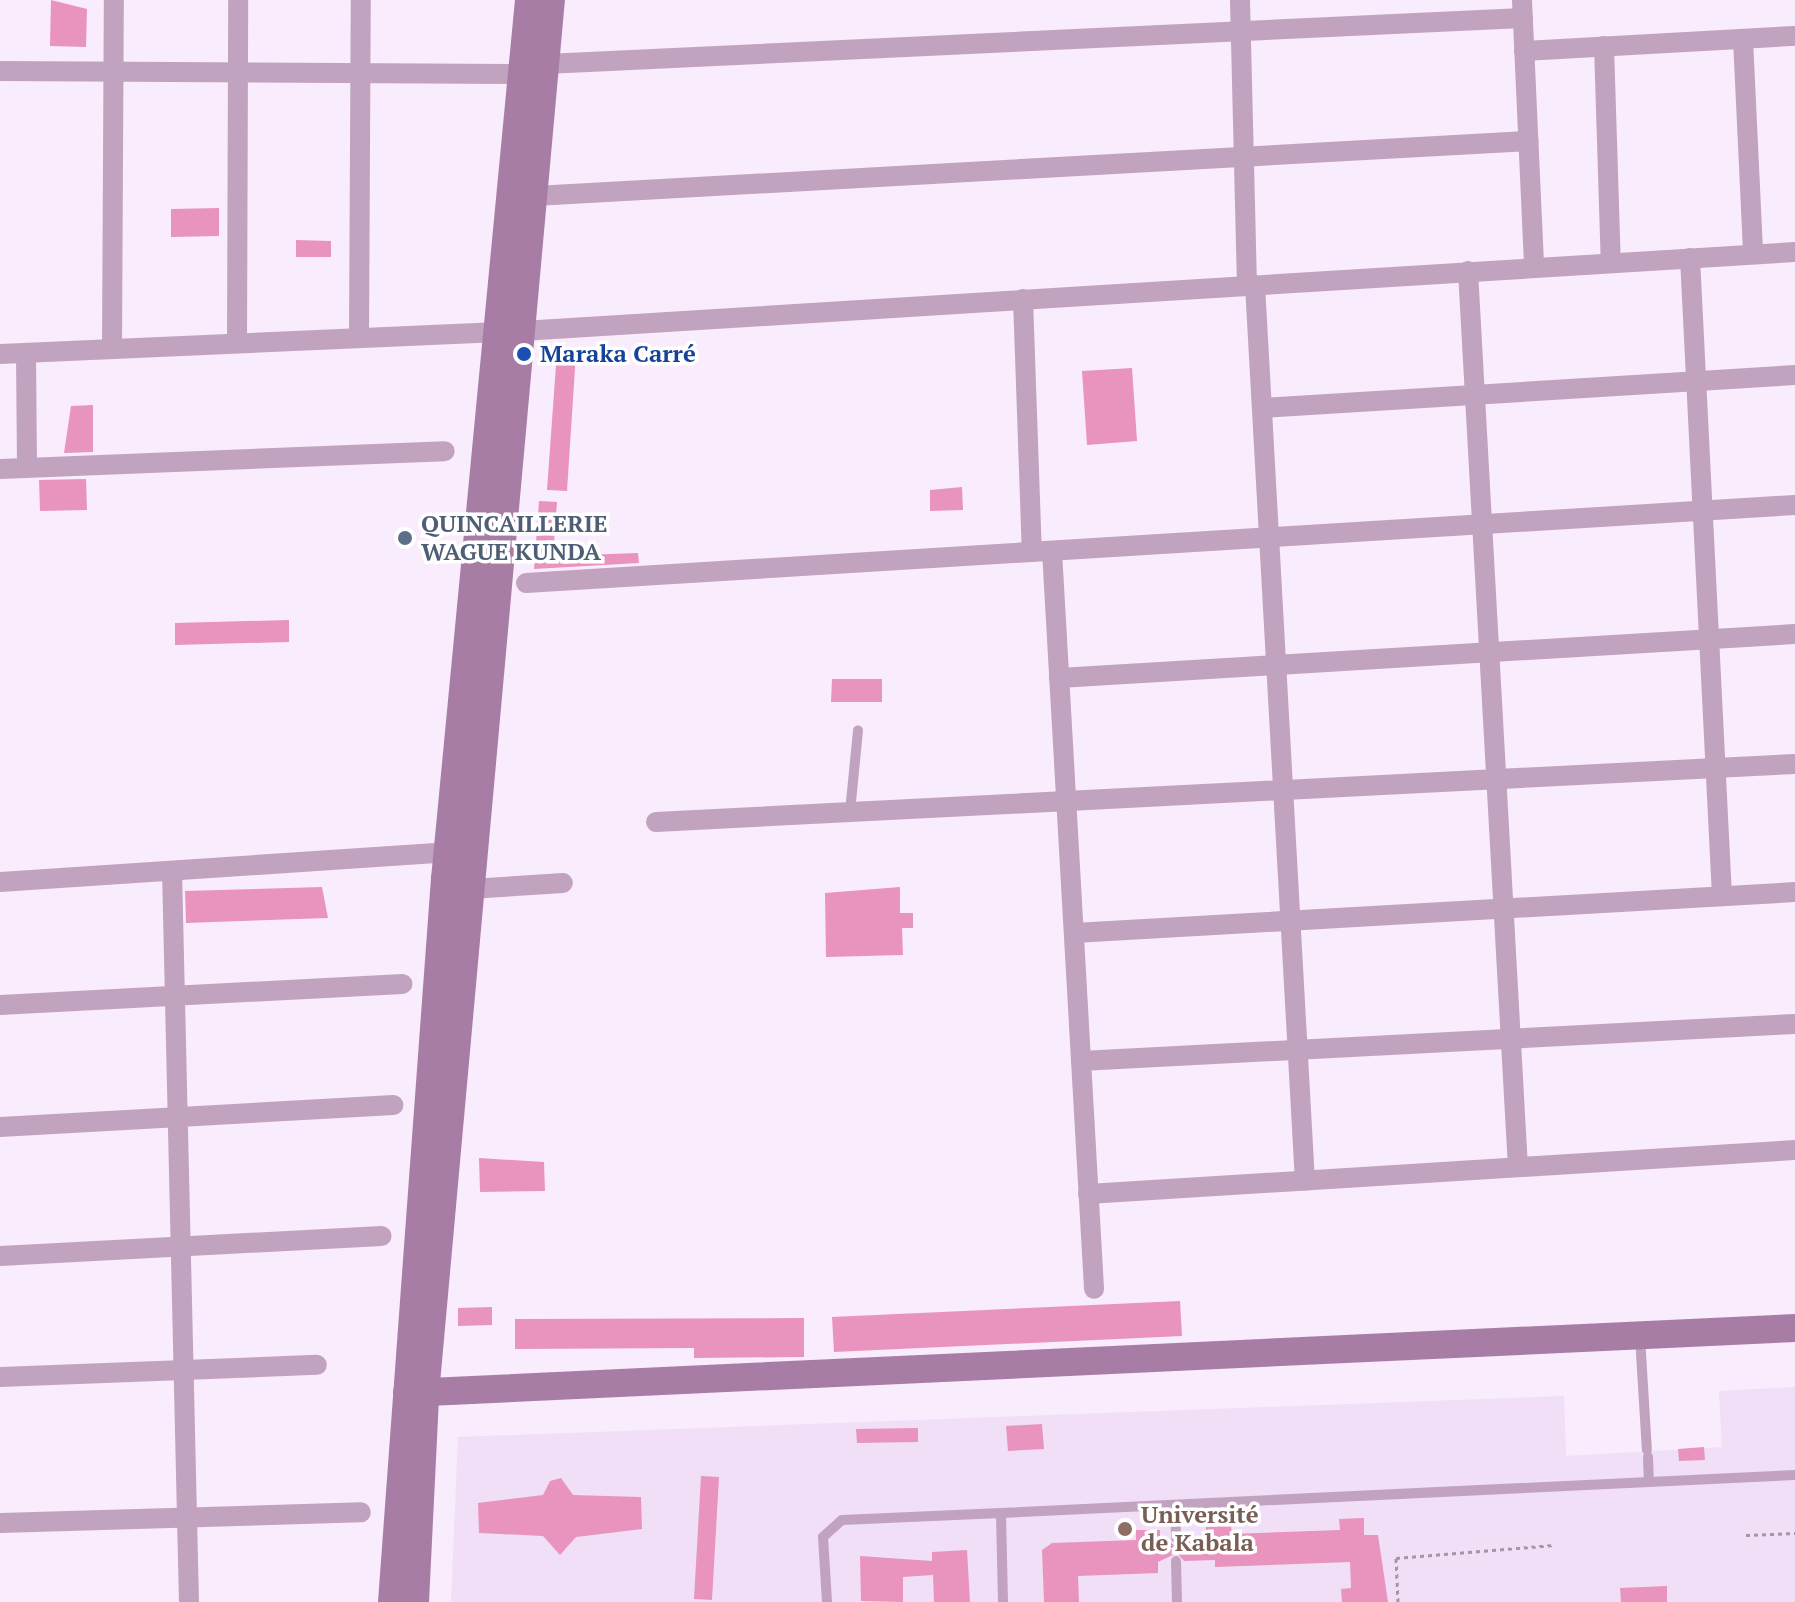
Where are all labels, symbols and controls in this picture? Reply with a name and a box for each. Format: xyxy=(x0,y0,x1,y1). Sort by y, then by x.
place label: Maraka Carré xyxy=(540,340,696,368)
marker: Maraka Carré xyxy=(515,345,533,363)
place label: QUINCAILLERIE WAGUE KUNDA xyxy=(421,510,608,566)
marker: QUINCAILLERIE WAGUE KUNDA xyxy=(396,529,414,547)
place label: Université de Kabala xyxy=(1141,1501,1259,1557)
marker: Université de Kabala xyxy=(1116,1520,1134,1538)

